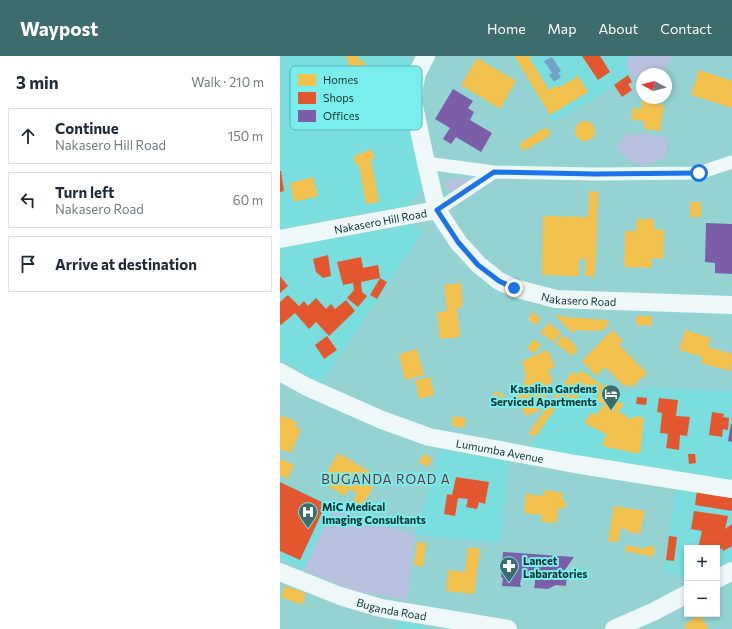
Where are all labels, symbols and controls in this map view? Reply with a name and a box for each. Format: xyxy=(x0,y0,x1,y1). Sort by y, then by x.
text: Waypost xyxy=(20,17,98,40)
text: Home xyxy=(487,20,526,37)
text: Map xyxy=(548,20,576,37)
text: About xyxy=(598,20,638,37)
text: Contact xyxy=(660,20,712,37)
legend xyxy=(290,66,422,130)
north arrow xyxy=(636,68,672,104)
text: 3 min xyxy=(16,72,59,93)
text: Homes xyxy=(323,73,358,86)
text: Walk · 210 m xyxy=(191,74,264,90)
text: Shops xyxy=(323,91,354,104)
text: Offices xyxy=(323,109,360,122)
text: Continue xyxy=(55,119,119,137)
icon: ahead xyxy=(17,125,39,147)
text: 150 m xyxy=(228,128,263,144)
text: Nakasero Hill Road xyxy=(55,137,166,153)
route start xyxy=(690,164,708,182)
text: Turn left xyxy=(55,183,114,201)
icon: left xyxy=(17,189,39,211)
text: 60 m xyxy=(233,192,263,208)
text: Nakasero Road xyxy=(55,201,144,217)
street label: Nakasero Hill Road xyxy=(333,206,428,235)
icon: arrive xyxy=(17,253,39,275)
text: Arrive at destination xyxy=(55,255,197,273)
route end xyxy=(505,279,523,297)
street label: Nakasero Road xyxy=(540,289,617,308)
place label: Kasalina Gardens Serviced Apartments xyxy=(490,382,597,408)
hotel icon: Kasalina Gardens Serviced Apartments xyxy=(600,383,622,411)
street label: Lumumba Avenue xyxy=(455,436,545,465)
district label: BUGANDA ROAD A xyxy=(321,471,451,487)
place label: MiC Medical Imaging Consultants xyxy=(322,500,426,526)
hospital icon: MiC Medical Imaging Consultants xyxy=(297,501,319,529)
map controls xyxy=(684,545,720,617)
button: + xyxy=(684,545,720,581)
place label: Lancet Labaratories xyxy=(523,554,587,580)
pharmacy icon: Lancet Labaratories xyxy=(498,555,520,583)
button: − xyxy=(684,581,720,617)
street label: Buganda Road xyxy=(355,595,428,622)

